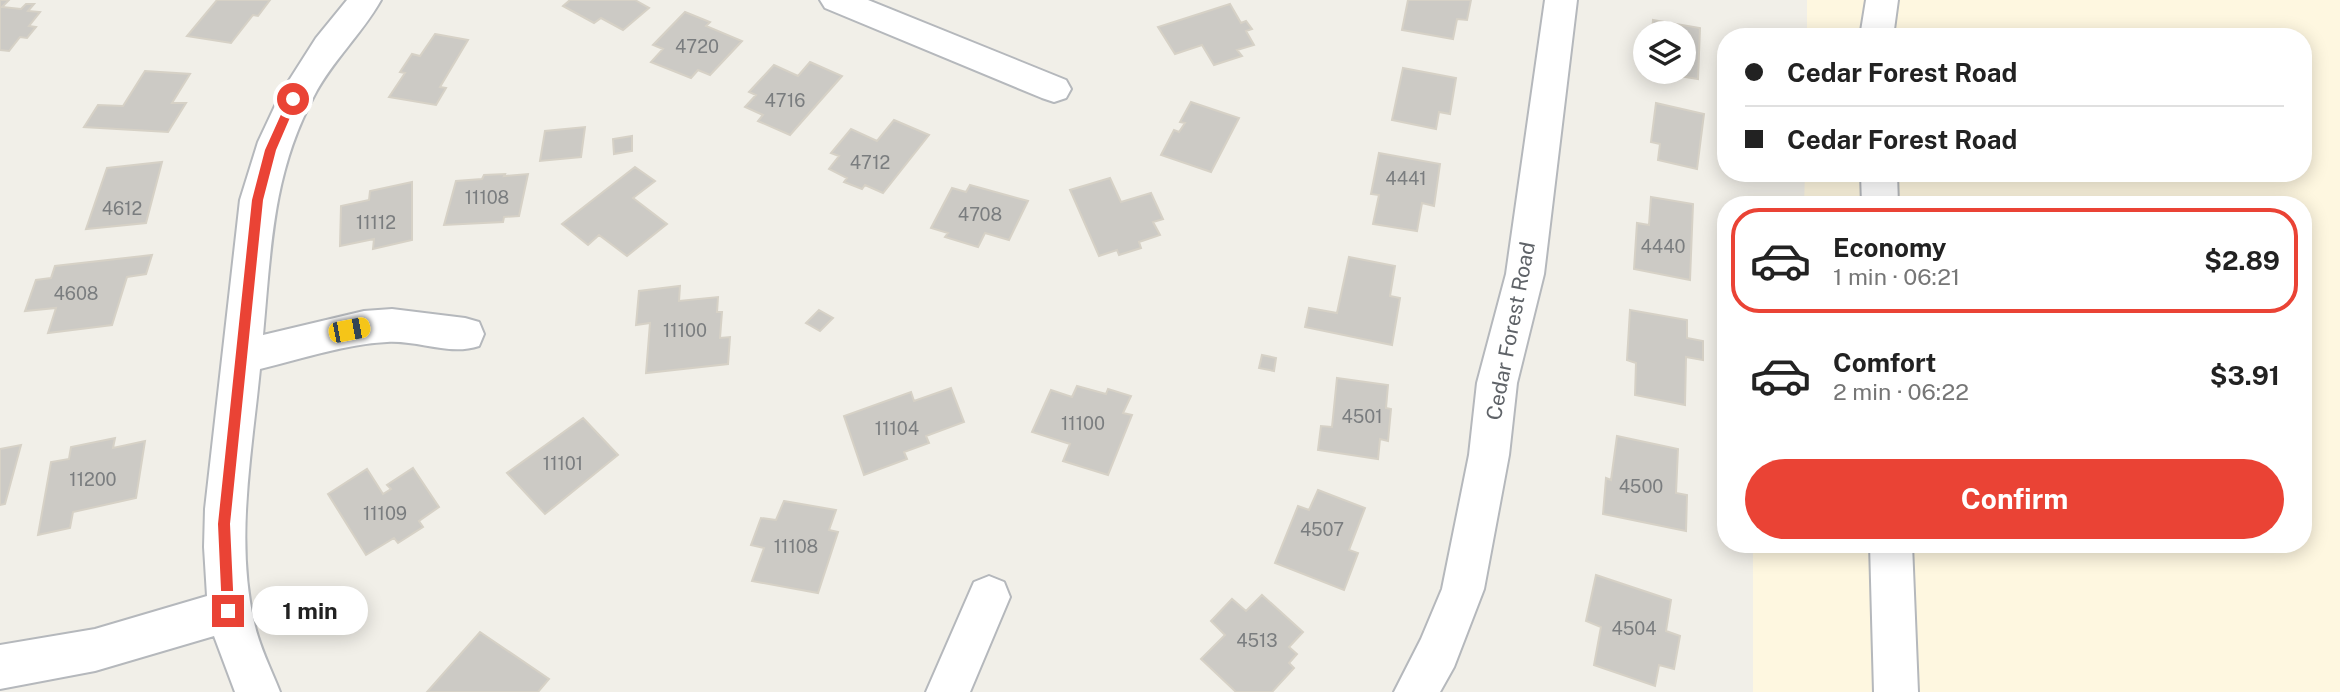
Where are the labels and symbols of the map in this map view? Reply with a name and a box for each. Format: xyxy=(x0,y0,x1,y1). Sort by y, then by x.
house number: 4720 xyxy=(675,36,719,57)
route start xyxy=(277,83,309,115)
house number: 4716 xyxy=(764,90,806,111)
house number: 4712 xyxy=(850,152,890,173)
house number: 4441 xyxy=(1385,168,1427,189)
house number: 11108 xyxy=(465,187,509,208)
house number: 4612 xyxy=(102,198,142,219)
house number: 4708 xyxy=(958,204,1002,225)
house number: 11112 xyxy=(356,212,396,233)
house number: 4440 xyxy=(1641,236,1685,257)
street label: Cedar Forest Road xyxy=(1481,240,1540,422)
house number: 4608 xyxy=(54,283,98,304)
car xyxy=(327,316,372,344)
house number: 11100 xyxy=(663,320,707,341)
house number: 4501 xyxy=(1341,406,1383,427)
house number: 11100 xyxy=(1061,413,1105,434)
house number: 11104 xyxy=(875,418,919,439)
house number: 11101 xyxy=(543,453,583,474)
house number: 11200 xyxy=(69,469,117,490)
house number: 4500 xyxy=(1619,476,1663,497)
house number: 11109 xyxy=(363,503,407,524)
house number: 4507 xyxy=(1300,519,1344,540)
house number: 11108 xyxy=(774,536,818,557)
callout: 1 min xyxy=(252,586,368,636)
route end xyxy=(212,595,244,627)
house number: 4504 xyxy=(1612,618,1657,639)
house number: 4513 xyxy=(1236,630,1278,651)

